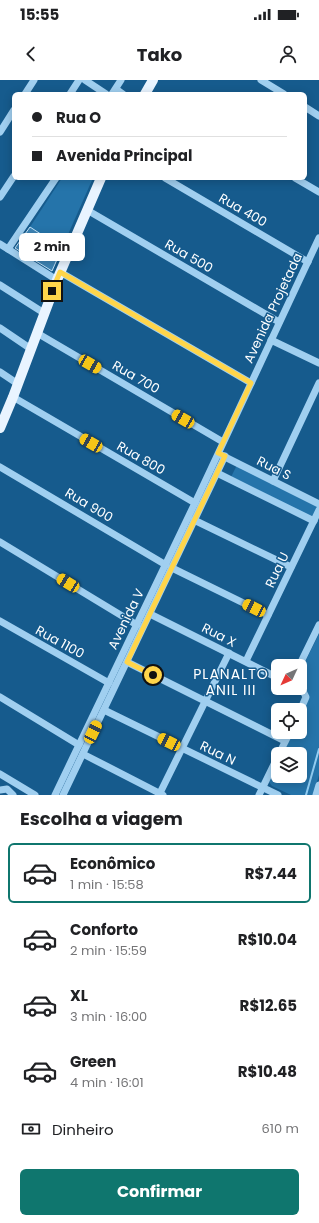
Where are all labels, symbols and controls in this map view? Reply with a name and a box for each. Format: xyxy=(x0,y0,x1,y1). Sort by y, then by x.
text: 15:55 xyxy=(20,4,59,25)
text: Tako xyxy=(137,42,182,67)
icon: back xyxy=(20,43,42,65)
icon: person xyxy=(277,43,299,65)
text: Rua O xyxy=(56,107,101,128)
text: Avenida Principal xyxy=(56,145,192,166)
street label: Rua 400 xyxy=(215,189,271,231)
callout: 2 min xyxy=(19,233,85,261)
street label: Rua 500 xyxy=(161,235,217,277)
text: 2 min xyxy=(34,237,70,256)
street label: Avenida Projetada xyxy=(239,250,307,366)
route end xyxy=(43,282,61,300)
car xyxy=(77,353,103,375)
street label: Rua 700 xyxy=(109,356,163,398)
car xyxy=(170,408,196,430)
car xyxy=(78,432,104,454)
street label: Rua 800 xyxy=(113,437,169,479)
street label: Rua S xyxy=(254,451,294,485)
street label: Rua 900 xyxy=(61,483,117,527)
street label: Rua U xyxy=(260,549,294,591)
car xyxy=(55,572,81,594)
street label: Avenida V xyxy=(103,585,149,653)
car xyxy=(241,597,267,619)
street label: Rua X xyxy=(198,618,240,652)
street label: Rua 1100 xyxy=(32,621,88,663)
north arrow xyxy=(271,659,307,695)
map controls xyxy=(271,659,307,783)
district label: PLANALTO ANIL III xyxy=(193,664,269,700)
route start xyxy=(144,666,162,684)
button: locate xyxy=(271,703,307,739)
car xyxy=(82,719,104,745)
car xyxy=(156,731,182,753)
street label: Rua N xyxy=(197,736,239,770)
button: layers xyxy=(271,747,307,783)
text: Escolha a viagem xyxy=(20,806,183,831)
text: Econômico xyxy=(70,853,155,874)
icon: car xyxy=(22,855,58,891)
text: R$7.44 xyxy=(245,863,297,884)
text: 1 min · 15:58 xyxy=(70,875,144,894)
text: Conforto xyxy=(70,919,138,940)
icon: car xyxy=(22,921,58,957)
text: R$10.04 xyxy=(238,929,297,950)
text: 2 min · 15:59 xyxy=(70,941,147,960)
text: XL xyxy=(70,985,88,1006)
icon: car xyxy=(22,987,58,1023)
text: R$12.65 xyxy=(240,995,297,1016)
text: 3 min · 16:00 xyxy=(70,1007,147,1026)
text: Green xyxy=(70,1051,116,1072)
icon: car xyxy=(22,1053,58,1089)
text: R$10.48 xyxy=(238,1061,297,1082)
text: 4 min · 16:01 xyxy=(70,1073,144,1092)
icon: cash xyxy=(20,1118,42,1140)
text: Dinheiro xyxy=(52,1119,114,1140)
text: 610 m xyxy=(262,1119,299,1138)
button: Confirmar xyxy=(20,1169,299,1215)

